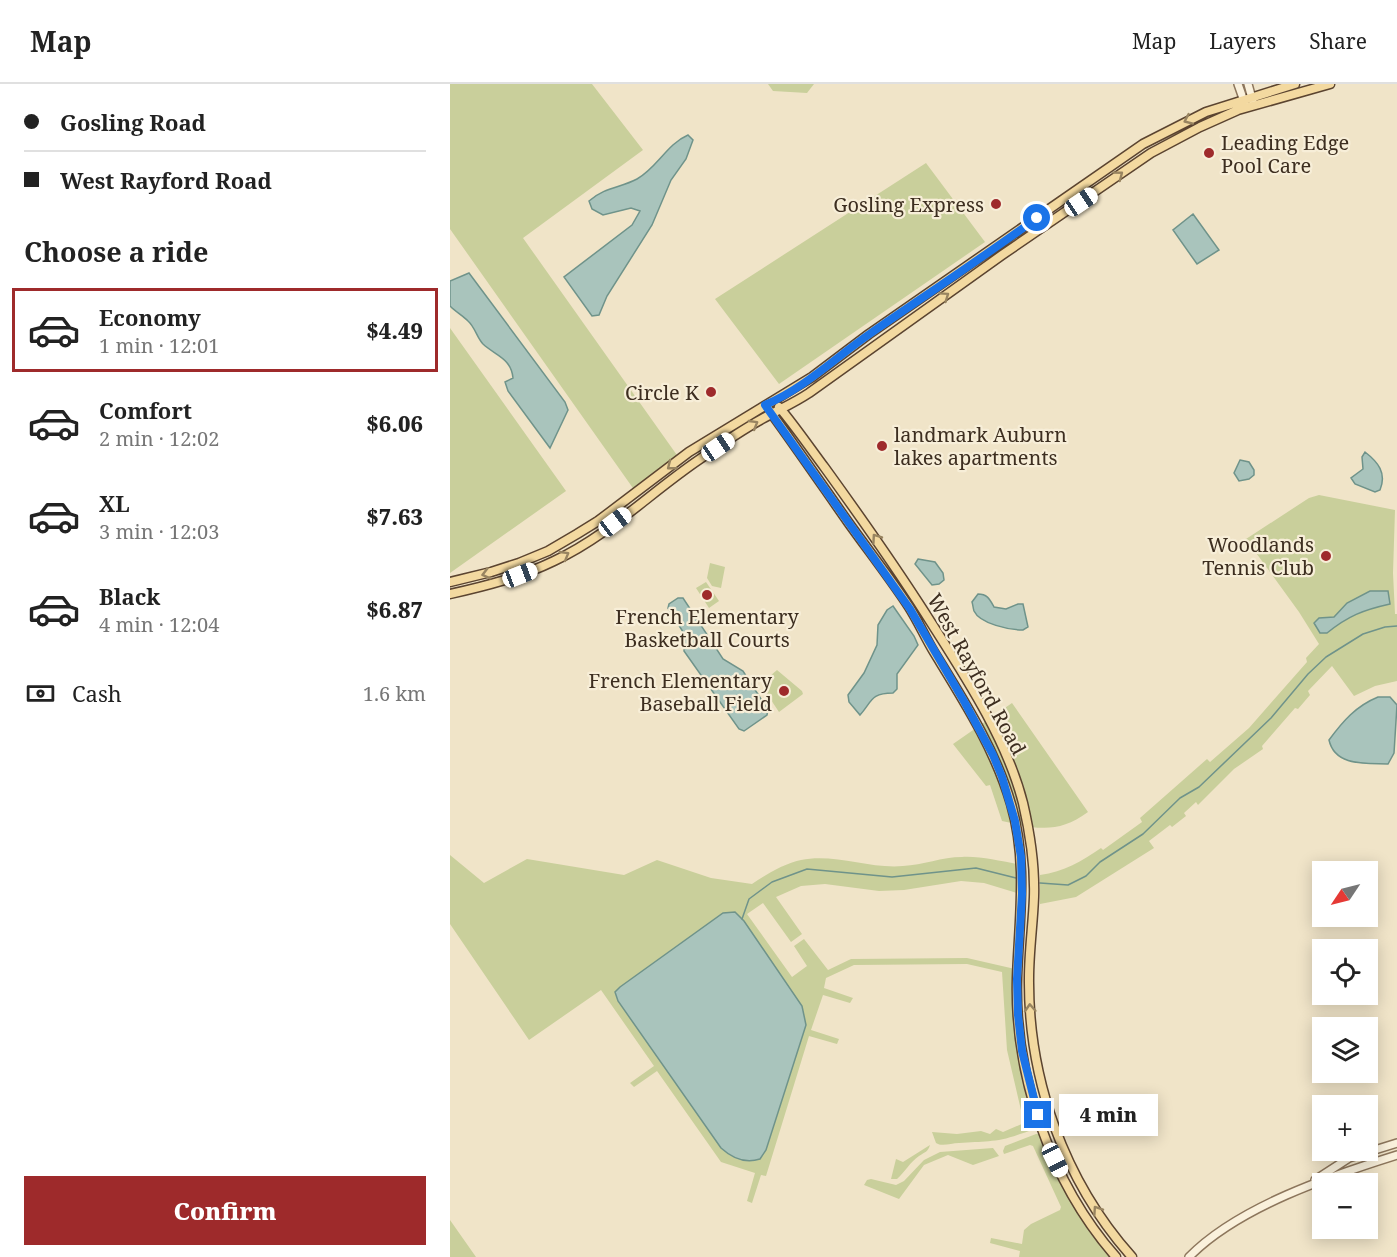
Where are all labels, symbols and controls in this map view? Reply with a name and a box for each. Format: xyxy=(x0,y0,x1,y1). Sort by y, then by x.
text: Map xyxy=(30,22,92,60)
text: Map xyxy=(1132,27,1176,55)
text: Layers xyxy=(1209,27,1276,55)
text: Share xyxy=(1309,27,1367,55)
text: Gosling Road xyxy=(60,107,206,137)
one-way arrow xyxy=(1184,112,1195,124)
place label: Leading Edge Pool Care xyxy=(1221,129,1349,179)
marker: Leading Edge Pool Care xyxy=(1202,146,1216,160)
text: West Rayford Road xyxy=(60,165,272,195)
one-way arrow xyxy=(1112,171,1123,182)
car xyxy=(1061,184,1101,220)
place label: Gosling Express xyxy=(833,191,984,218)
marker: Gosling Express xyxy=(989,197,1003,211)
route start xyxy=(1023,204,1050,231)
text: Choose a ride xyxy=(24,233,209,270)
one-way arrow xyxy=(938,292,949,303)
text: Economy xyxy=(99,302,201,332)
icon: car xyxy=(27,303,81,357)
text: $4.49 xyxy=(366,315,423,345)
text: 1 min · 12:01 xyxy=(99,332,219,359)
place label: Circle K xyxy=(625,379,700,406)
marker: Circle K xyxy=(704,385,718,399)
text: Comfort xyxy=(99,395,192,425)
icon: car xyxy=(27,396,81,450)
text: $6.06 xyxy=(366,408,423,438)
one-way arrow xyxy=(748,420,758,431)
place label: landmark Auburn lakes apartments xyxy=(894,421,1067,471)
text: 2 min · 12:02 xyxy=(99,425,219,452)
car xyxy=(698,429,738,465)
marker: landmark Auburn lakes apartments xyxy=(875,439,889,453)
one-way arrow xyxy=(667,458,678,469)
text: XL xyxy=(99,488,130,518)
icon: car xyxy=(27,489,81,543)
text: $7.63 xyxy=(366,501,423,531)
car xyxy=(595,504,635,540)
text: 3 min · 12:03 xyxy=(99,518,219,545)
place label: Woodlands Tennis Club xyxy=(1202,531,1314,581)
one-way arrow xyxy=(872,534,883,545)
marker: Woodlands Tennis Club xyxy=(1319,549,1333,563)
one-way arrow xyxy=(559,551,569,562)
car xyxy=(500,560,540,590)
one-way arrow xyxy=(481,566,491,579)
text: Black xyxy=(99,581,160,611)
icon: car xyxy=(27,582,81,636)
marker: French Elementary Basketball Courts xyxy=(700,588,714,602)
street label: West Rayford Road xyxy=(921,588,1033,760)
text: $6.87 xyxy=(366,594,423,624)
place label: French Elementary Basketball Courts xyxy=(615,603,799,653)
text: 4 min · 12:04 xyxy=(99,611,219,638)
place label: French Elementary Baseball Field xyxy=(589,667,773,717)
icon: cash xyxy=(24,677,57,710)
text: Cash xyxy=(72,678,122,708)
text: 1.6 km xyxy=(363,680,426,707)
marker: French Elementary Baseball Field xyxy=(777,684,791,698)
north arrow xyxy=(1312,861,1378,927)
map controls xyxy=(1312,861,1378,1239)
button: locate xyxy=(1312,939,1378,1005)
one-way arrow xyxy=(1024,1003,1037,1012)
button: layers xyxy=(1312,1017,1378,1083)
callout: 4 min xyxy=(1059,1094,1158,1136)
button: + xyxy=(1312,1095,1378,1161)
route end xyxy=(1024,1101,1051,1128)
text: 4 min xyxy=(1080,1101,1137,1128)
car xyxy=(1039,1140,1071,1180)
button: − xyxy=(1312,1173,1378,1239)
button: Confirm xyxy=(24,1176,426,1245)
one-way arrow xyxy=(1093,1206,1104,1217)

